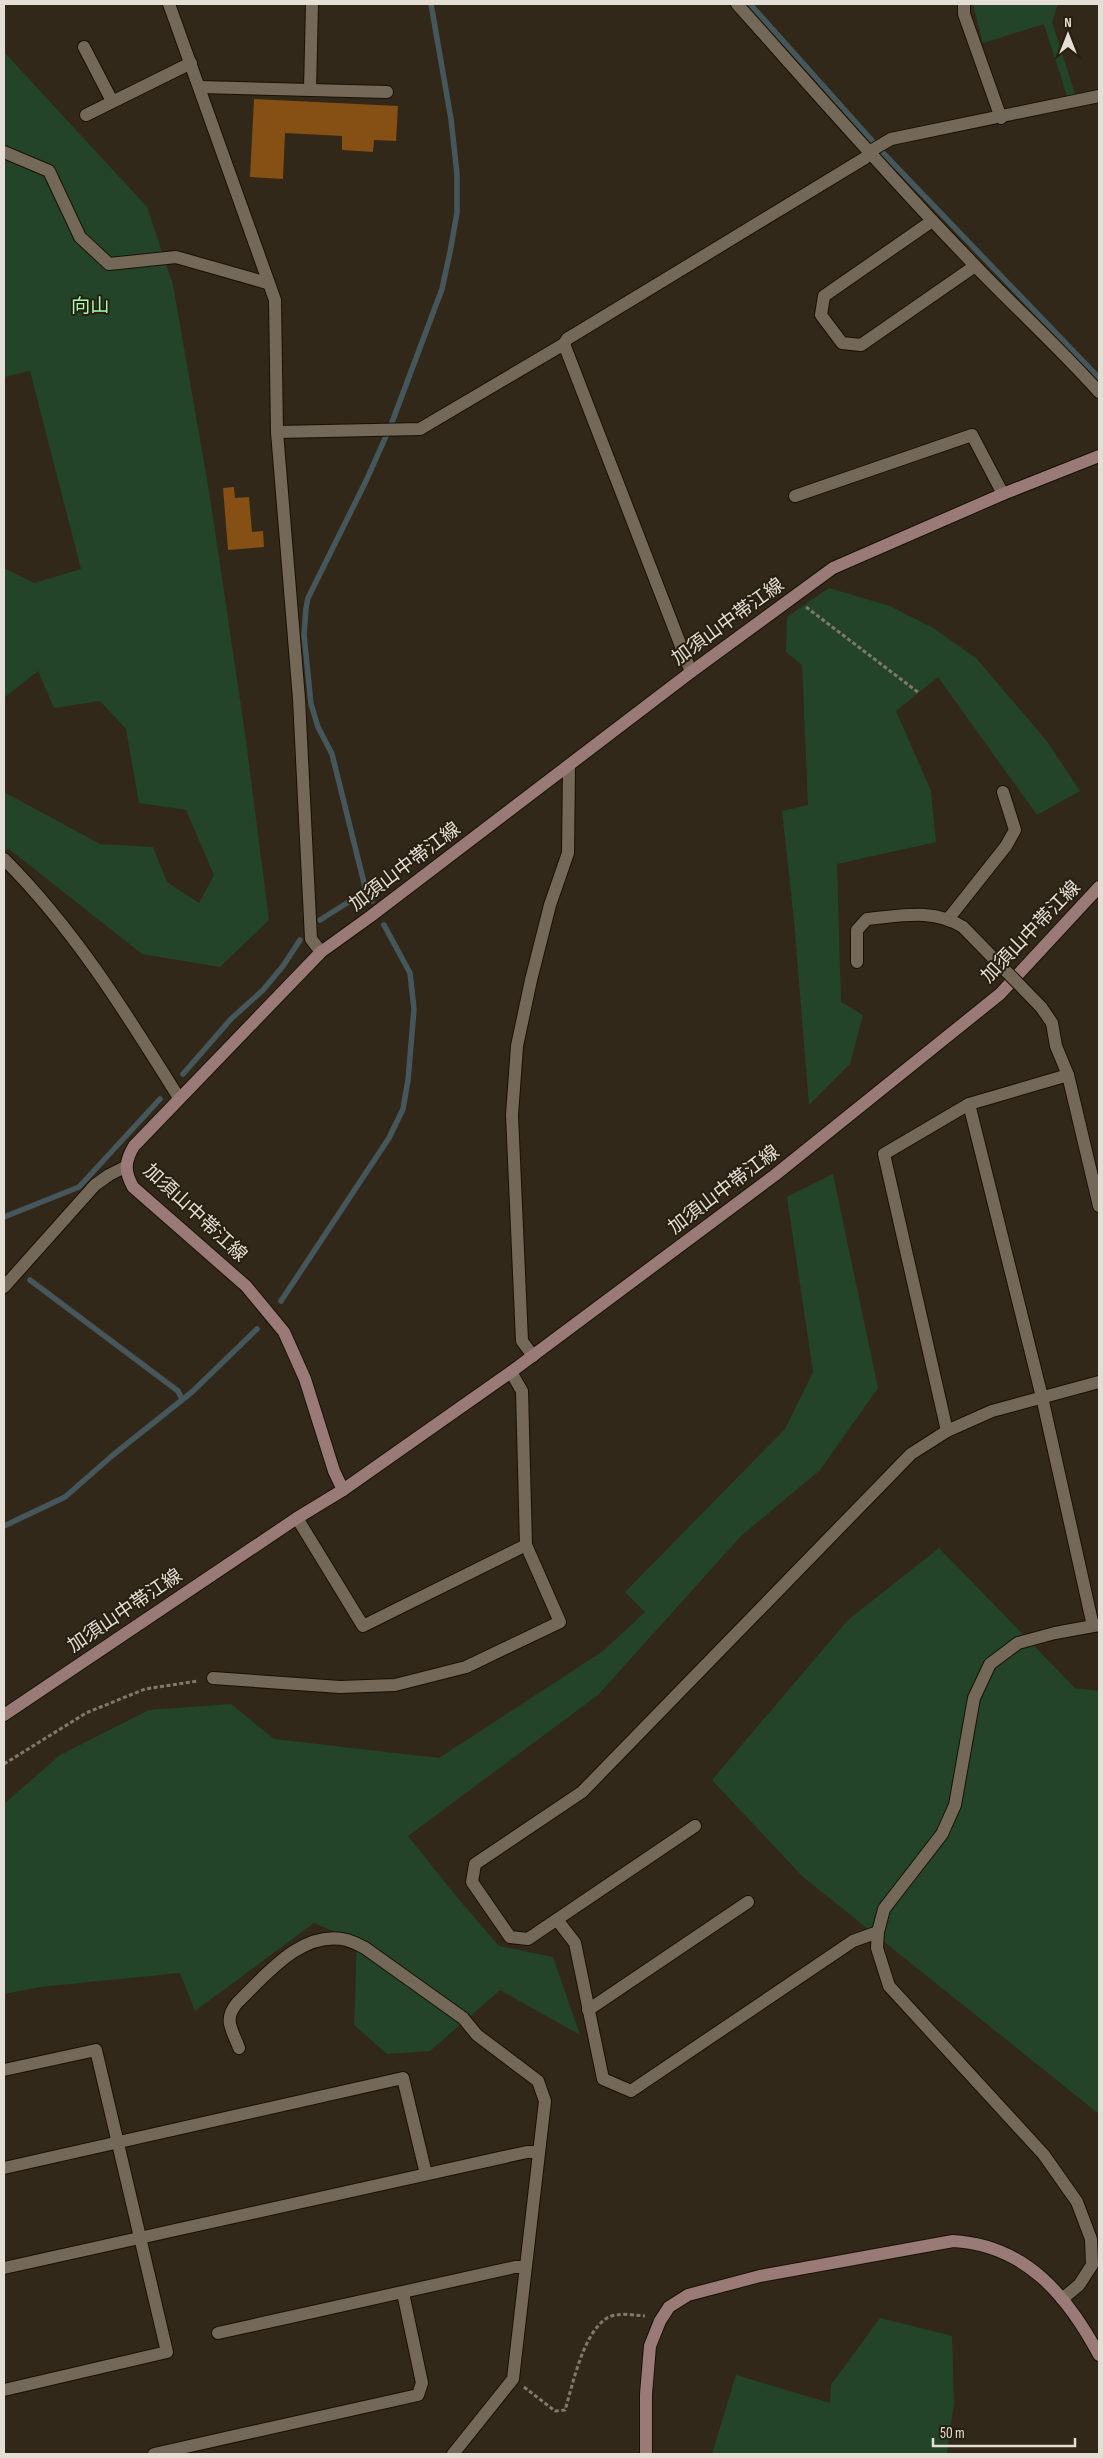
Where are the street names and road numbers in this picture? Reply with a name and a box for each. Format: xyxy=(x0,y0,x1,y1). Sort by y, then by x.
street label: 加須山中帯江線 xyxy=(667,574,789,670)
street label: 加須山中帯江線 xyxy=(345,818,465,916)
street label: 加須山中帯江線 xyxy=(977,876,1085,988)
street label: 加須山中帯江線 xyxy=(664,1141,784,1239)
street label: 加須山中帯江線 xyxy=(139,1159,251,1267)
street label: 加須山中帯江線 xyxy=(63,1564,187,1658)

